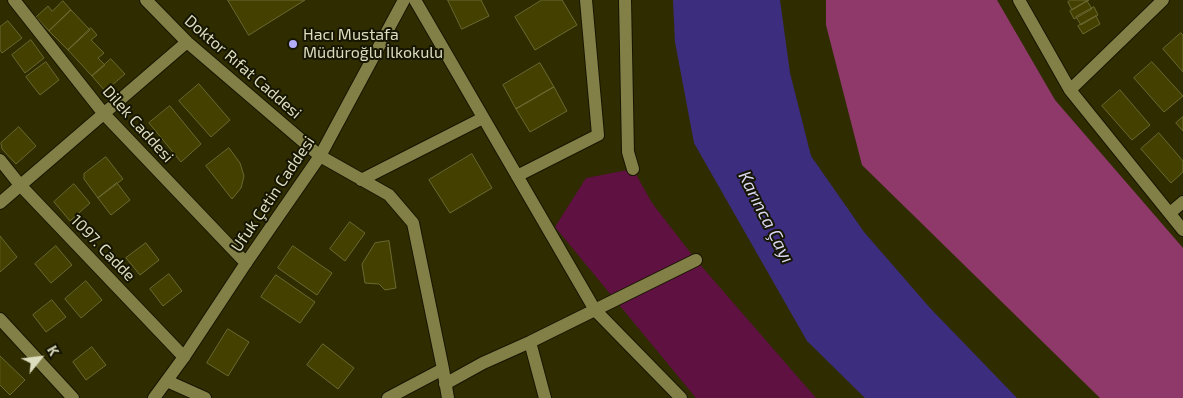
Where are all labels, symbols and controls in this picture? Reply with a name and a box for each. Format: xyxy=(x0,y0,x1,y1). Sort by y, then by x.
street label: Doktor Rıfat Caddesi xyxy=(181,11,305,123)
place label: Hacı Mustafa Müdüroğlu İlkokulu xyxy=(303,25,443,63)
marker: Hacı Mustafa Müdüroğlu İlkokulu xyxy=(287,38,299,50)
street label: Dilek Caddesi xyxy=(99,82,177,166)
street label: Ufuk Çetin Caddesi xyxy=(227,133,319,255)
water label: Karınca Çayı xyxy=(734,167,798,267)
street label: 1097. Cadde xyxy=(67,211,139,285)
north arrow xyxy=(15,333,65,383)
text: K xyxy=(44,342,63,358)

